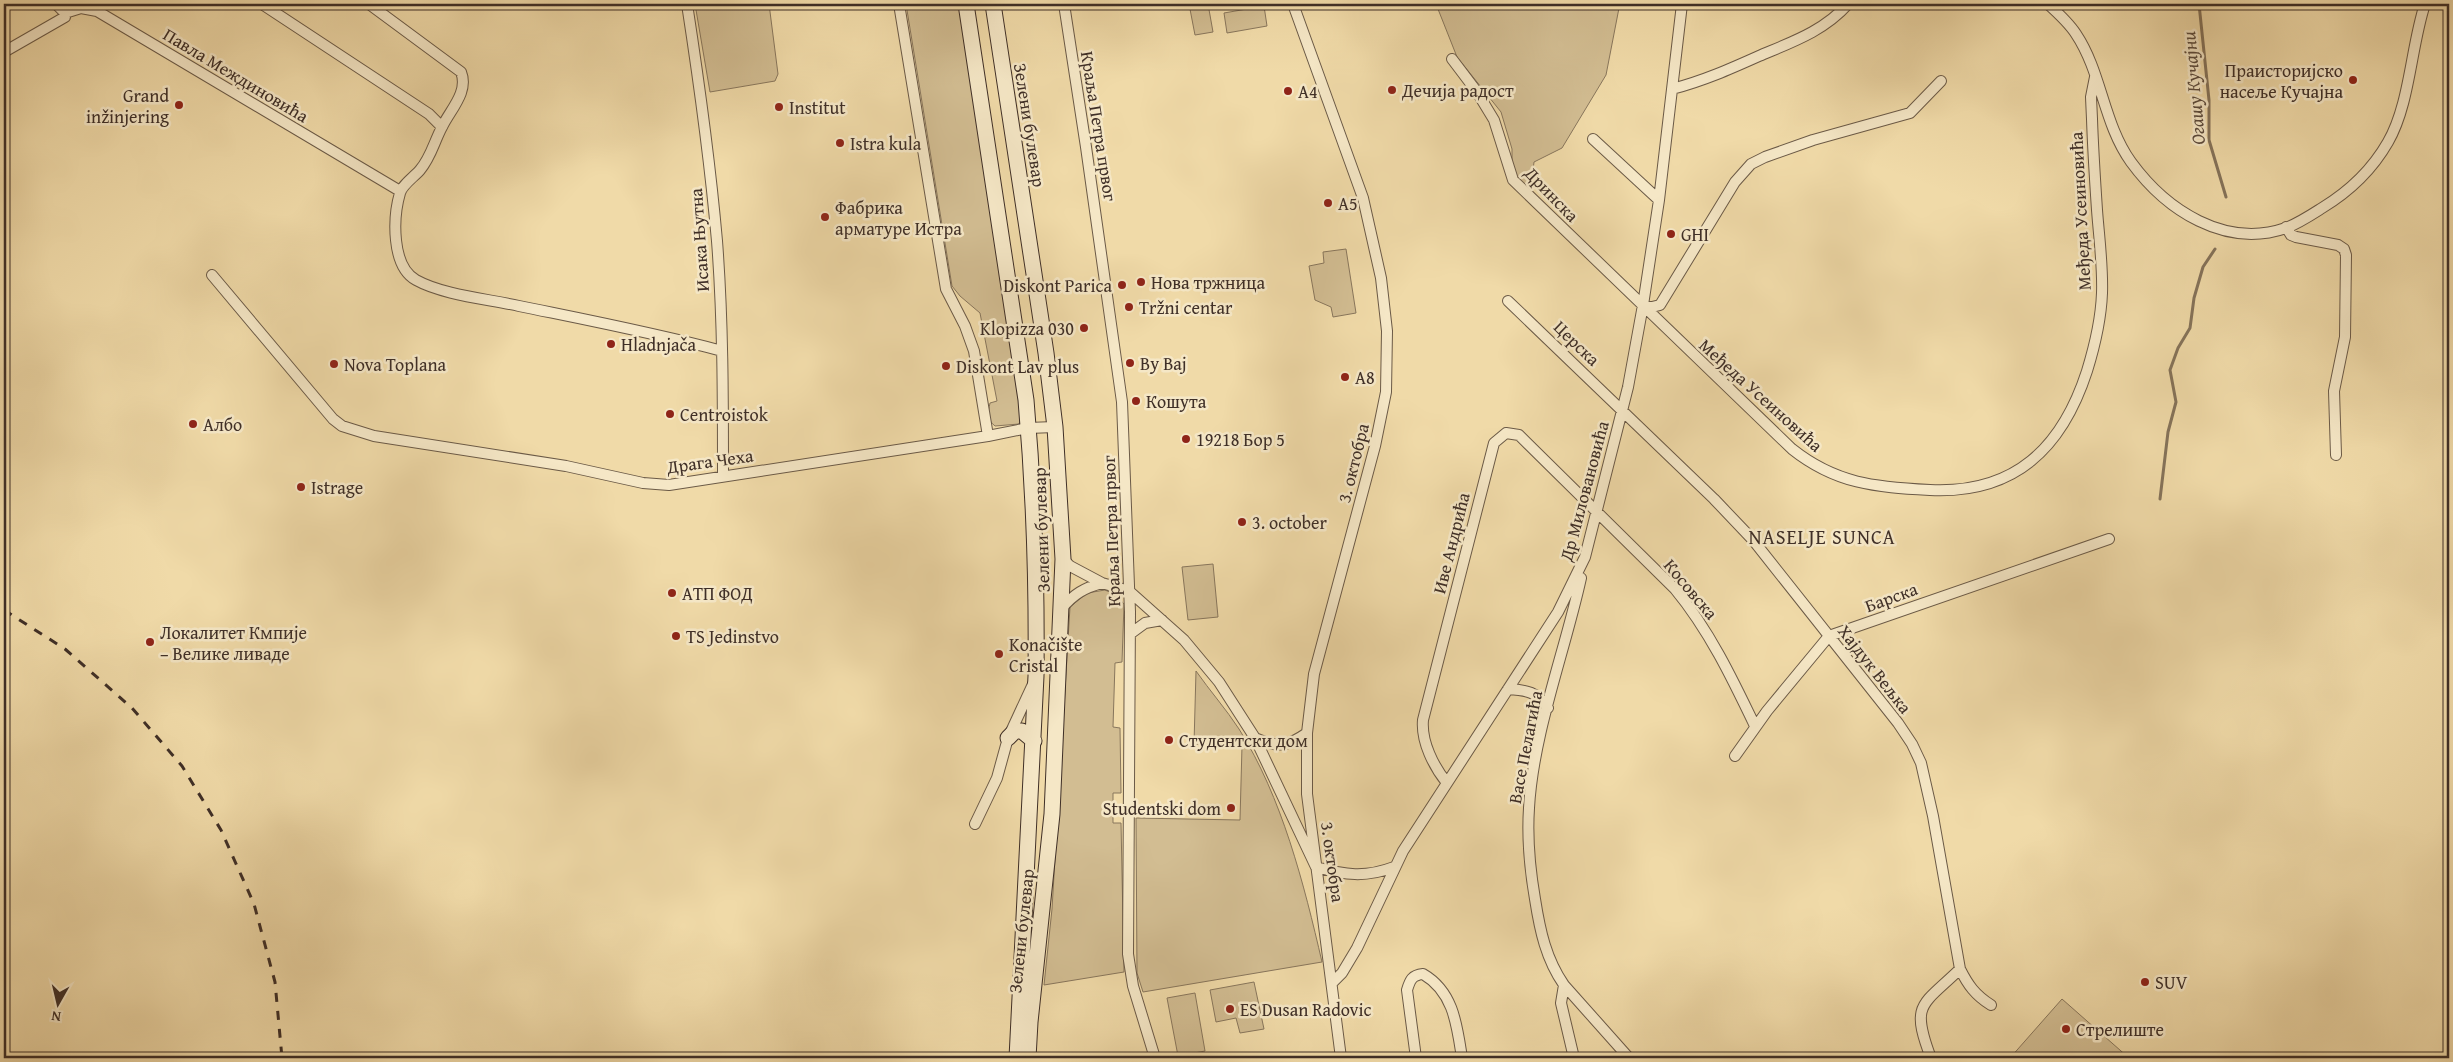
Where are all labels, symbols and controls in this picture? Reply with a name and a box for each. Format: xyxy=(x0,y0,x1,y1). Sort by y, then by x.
street label: Павла Междиновића xyxy=(158,21,314,129)
water label: Огашу Кучајни xyxy=(2174,30,2212,146)
street label: Краља Петра првог xyxy=(1074,49,1124,203)
place label: Праисторијско насеље Кучајна xyxy=(2220,57,2343,105)
street label: Зелени булевар xyxy=(1007,61,1053,189)
marker: Праисторијско насеље Кучајна xyxy=(2347,74,2359,86)
place label: Дечија радост xyxy=(1401,77,1514,104)
place label: A4 xyxy=(1298,78,1318,105)
place label: Grand inžinjering xyxy=(86,82,169,130)
marker: Дечија радост xyxy=(1386,84,1398,96)
marker: A4 xyxy=(1282,85,1294,97)
place label: Institut xyxy=(789,94,846,121)
marker: Grand inžinjering xyxy=(173,99,185,111)
marker: Institut xyxy=(773,101,785,113)
place label: Istra kula xyxy=(850,130,922,157)
street label: Међеда Усеиновића xyxy=(2062,131,2098,291)
marker: Istra kula xyxy=(834,137,846,149)
street label: Дринска xyxy=(1518,159,1586,228)
street label: Исака Њутна xyxy=(682,187,716,293)
place label: A5 xyxy=(1338,190,1358,217)
place label: Фабрика арматуре Истра xyxy=(835,194,962,242)
marker: A5 xyxy=(1322,197,1334,209)
marker: Фабрика арматуре Истра xyxy=(819,211,831,223)
place label: GHI xyxy=(1681,221,1709,248)
marker: GHI xyxy=(1665,228,1677,240)
place label: Нова тржница xyxy=(1151,269,1265,296)
place label: Diskont Parica xyxy=(1003,272,1112,299)
marker: Нова тржница xyxy=(1135,276,1147,288)
marker: Diskont Parica xyxy=(1116,279,1128,291)
place label: Tržni centar xyxy=(1139,294,1233,321)
marker: Tržni centar xyxy=(1123,301,1135,313)
street label: Церска xyxy=(1548,314,1607,372)
place label: Klopizza 030 xyxy=(980,315,1074,342)
marker: Klopizza 030 xyxy=(1078,322,1090,334)
place label: Hladnjača xyxy=(621,331,697,358)
street label: Међеда Усеиновића xyxy=(1693,332,1829,458)
marker: Hladnjača xyxy=(605,338,617,350)
place label: By Baj xyxy=(1140,350,1187,377)
place label: Nova Toplana xyxy=(344,351,447,378)
place label: Diskont Lav plus xyxy=(956,353,1079,380)
marker: By Baj xyxy=(1124,357,1136,369)
marker: Nova Toplana xyxy=(328,358,340,370)
marker: Diskont Lav plus xyxy=(940,360,952,372)
place label: A8 xyxy=(1355,364,1375,391)
marker: A8 xyxy=(1339,371,1351,383)
place label: Кошута xyxy=(1146,388,1207,415)
marker: Кошута xyxy=(1130,395,1142,407)
place label: Centroistok xyxy=(680,401,769,428)
marker: Centroistok xyxy=(664,408,676,420)
place label: Албо xyxy=(203,411,242,438)
street label: Др Миловановића xyxy=(1552,417,1616,565)
marker: Албо xyxy=(187,418,199,430)
street label: 3. октобра xyxy=(1330,420,1376,506)
place label: 19218 Бор 5 xyxy=(1196,426,1285,453)
marker: 19218 Бор 5 xyxy=(1180,433,1192,445)
street label: Драга Чеха xyxy=(664,442,755,481)
street label: Краља Петра првог xyxy=(1095,454,1127,607)
street label: Зелени булевар xyxy=(1025,467,1057,593)
place label: Istrage xyxy=(311,474,363,501)
marker: Istrage xyxy=(295,481,307,493)
street label: Иве Андрића xyxy=(1425,489,1477,597)
place label: 3. october xyxy=(1252,509,1327,536)
marker: 3. october xyxy=(1236,516,1248,528)
district label: NASELJE SUNCA xyxy=(1748,522,1896,551)
street label: Косовска xyxy=(1657,553,1725,626)
street label: Барска xyxy=(1861,575,1922,619)
place label: АТП ФОД xyxy=(682,580,753,607)
marker: АТП ФОД xyxy=(666,587,678,599)
place label: Локалитет Кмпије – Велике ливаде xyxy=(160,619,307,667)
street label: Хајдук Вељка xyxy=(1831,619,1919,720)
place label: TS Jedinstvo xyxy=(686,623,779,650)
marker: TS Jedinstvo xyxy=(670,630,682,642)
place label: Konačište Cristal xyxy=(1009,631,1082,679)
marker: Локалитет Кмпије – Велике ливаде xyxy=(144,636,156,648)
marker: Konačište Cristal xyxy=(993,648,1005,660)
street label: Васе Пелагића xyxy=(1501,688,1549,806)
place label: Студентски дом xyxy=(1179,727,1308,754)
marker: Студентски дом xyxy=(1163,734,1175,746)
place label: Studentski dom xyxy=(1103,795,1221,822)
marker: Studentski dom xyxy=(1225,802,1237,814)
street label: 3. октобра xyxy=(1314,820,1352,904)
street label: Зелени булевар xyxy=(1001,867,1041,995)
place label: SUV xyxy=(2155,969,2188,996)
marker: SUV xyxy=(2139,976,2151,988)
north arrow xyxy=(32,980,82,1030)
place label: ES Dusan Radovic xyxy=(1240,996,1372,1023)
marker: ES Dusan Radovic xyxy=(1224,1003,1236,1015)
text: N xyxy=(50,1006,62,1027)
place label: Стрелиште xyxy=(2076,1016,2164,1043)
marker: Стрелиште xyxy=(2060,1023,2072,1035)

